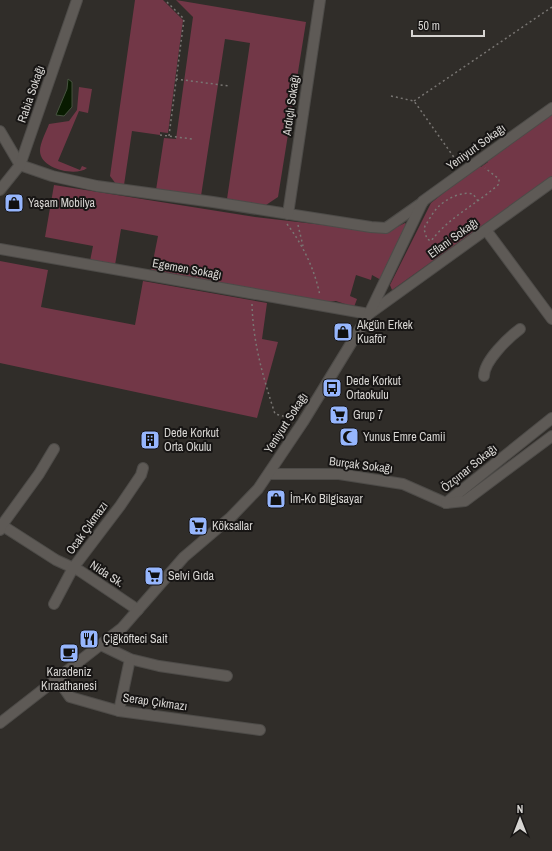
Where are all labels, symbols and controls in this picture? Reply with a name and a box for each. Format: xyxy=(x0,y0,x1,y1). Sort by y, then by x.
scale bar xyxy=(412,12,484,38)
text: 50 m xyxy=(418,18,440,34)
street label: Rabia Sokağı xyxy=(14,63,48,125)
street label: Ardıçlı Sokağı xyxy=(279,74,303,137)
street label: Yeniyurt Sokağı xyxy=(443,120,509,174)
shop icon: Yaşam Mobilya xyxy=(3,192,25,214)
place label: Yaşam Mobilya xyxy=(28,195,96,211)
street label: Eflani Sokağı xyxy=(425,214,481,262)
street label: Egemen Sokağı xyxy=(151,255,223,283)
place label: Akgün Erkek Kuaför xyxy=(356,317,413,347)
shop icon: Akgün Erkek Kuaför xyxy=(332,321,354,343)
place label: Dede Korkut Ortaokulu xyxy=(346,373,401,403)
bus stop icon: Dede Korkut Ortaokulu xyxy=(321,377,343,399)
street label: Yeniyurt Sokağı xyxy=(260,390,312,456)
supermarket icon: Grup 7 xyxy=(328,404,350,426)
place label: Grup 7 xyxy=(353,407,384,423)
place label: Dede Korkut Orta Okulu xyxy=(164,425,219,455)
mosque icon: Yunus Emre Camii xyxy=(338,426,360,448)
building icon: Dede Korkut Orta Okulu xyxy=(139,429,161,451)
place label: Yunus Emre Camii xyxy=(363,429,446,445)
street label: Özçınar Sokağı xyxy=(437,440,500,496)
street label: Burçak Sokağı xyxy=(328,453,394,477)
shop icon: İm-Ko Bilgisayar xyxy=(265,488,287,510)
place label: İm-Ko Bilgisayar xyxy=(290,491,363,507)
street label: Ocak Çıkmazı xyxy=(62,498,112,558)
supermarket icon: Köksallar xyxy=(187,515,209,537)
place label: Köksallar xyxy=(212,518,253,534)
street label: Nida Sk. xyxy=(87,557,127,591)
supermarket icon: Selvi Gıda xyxy=(143,565,165,587)
place label: Selvi Gıda xyxy=(168,568,214,584)
restaurant icon: Çiğköfteci Sait xyxy=(78,628,100,650)
place label: Çiğköfteci Sait xyxy=(103,631,168,647)
cafe icon: Karadeniz Kıraathanesi xyxy=(58,642,80,664)
place label: Karadeniz Kıraathanesi xyxy=(41,664,97,694)
street label: Serap Çıkmazı xyxy=(122,690,188,714)
north arrow xyxy=(500,799,540,839)
text: N xyxy=(517,802,523,816)

